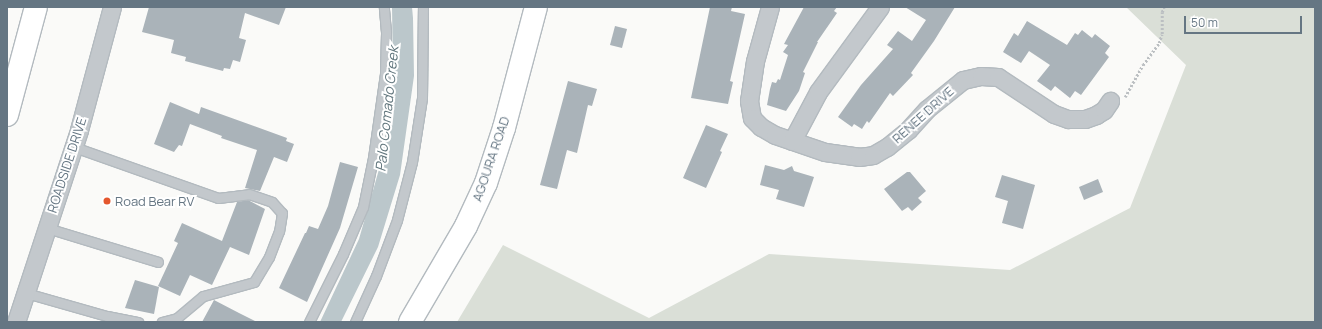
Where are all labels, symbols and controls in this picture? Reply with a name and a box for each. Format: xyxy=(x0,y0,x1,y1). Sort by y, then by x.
scale bar xyxy=(1186,8,1304,34)
text: 50 m xyxy=(1191,14,1218,31)
water label: Palo Comado Creek xyxy=(372,46,402,172)
street label: RENEE DRIVE xyxy=(889,83,957,147)
street label: AGOURA ROAD xyxy=(469,114,513,204)
street label: ROADSIDE DRIVE xyxy=(44,115,90,215)
place label: Road Bear RV xyxy=(115,193,194,209)
marker: Road Bear RV xyxy=(102,196,112,206)

